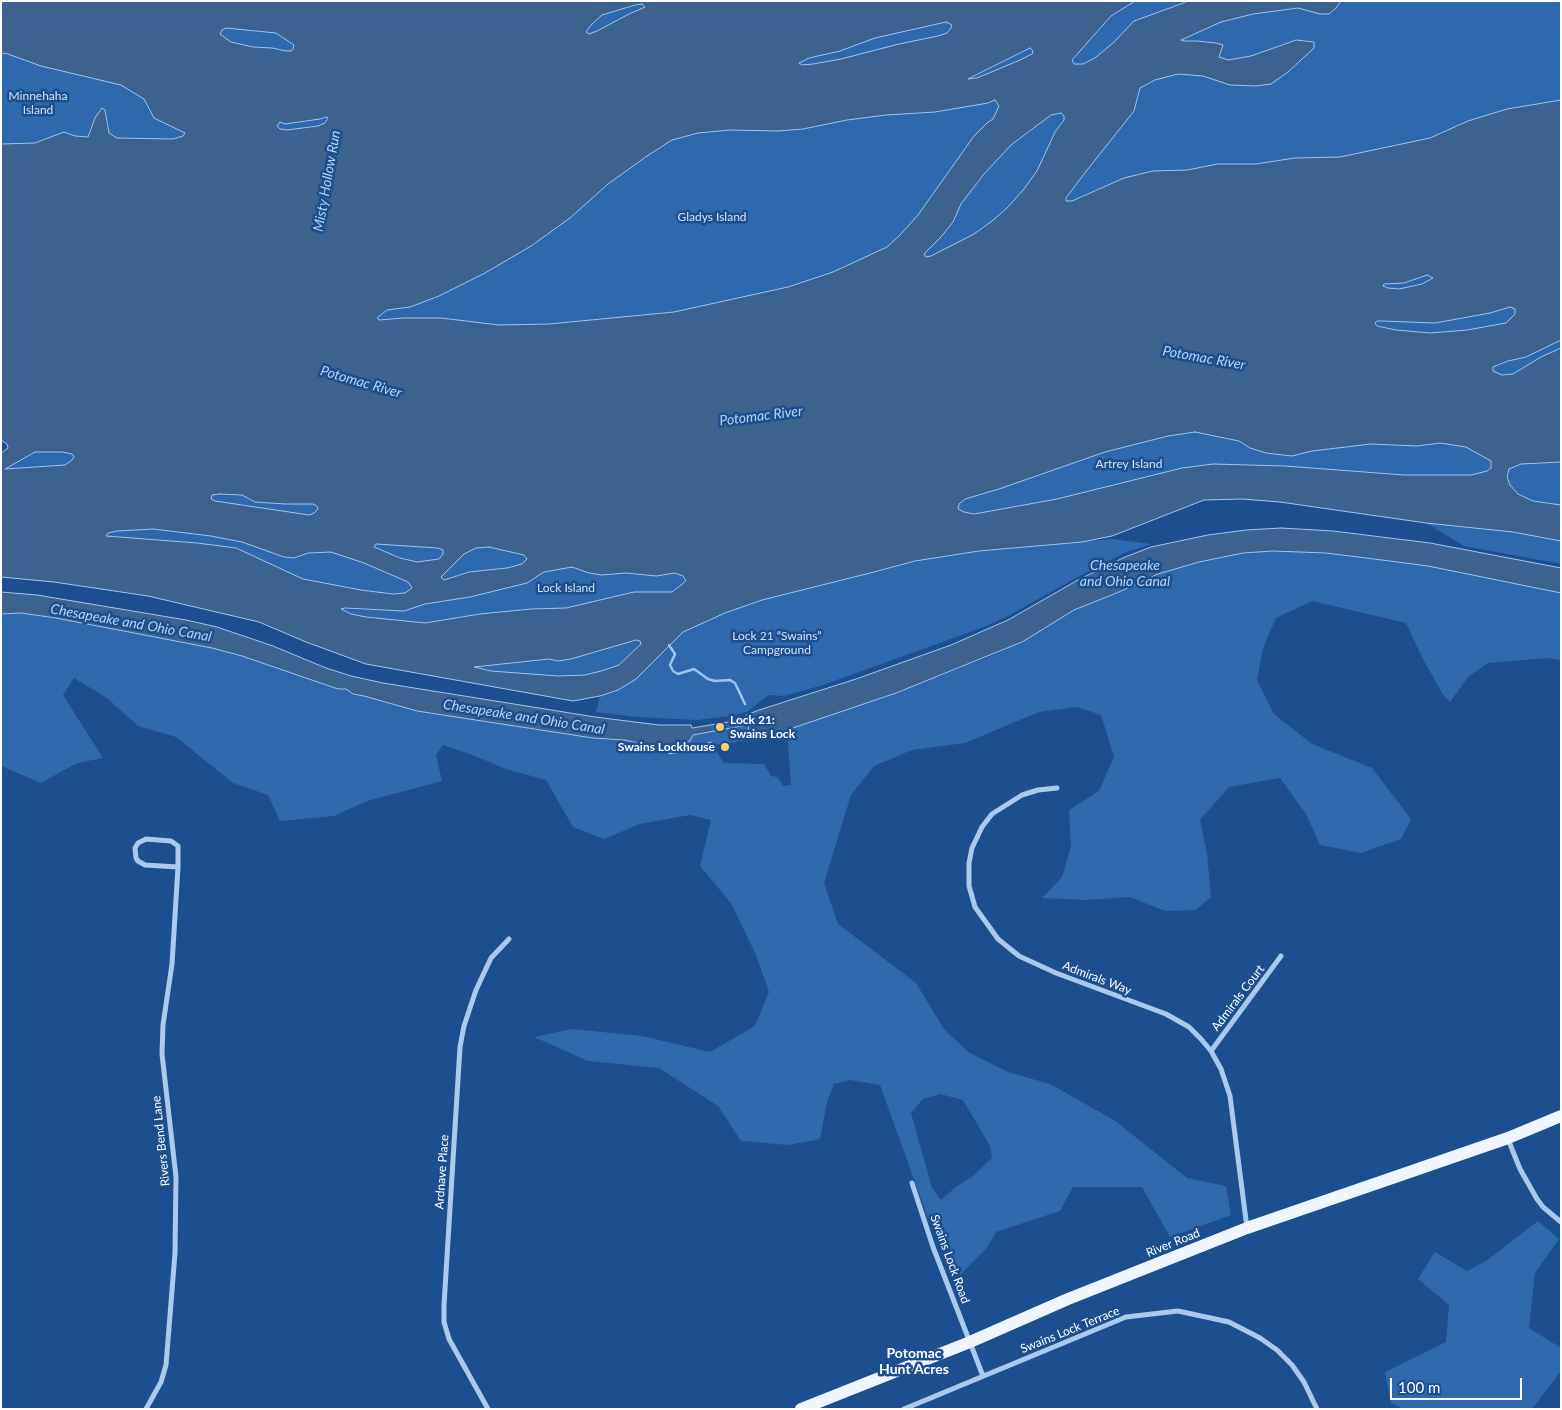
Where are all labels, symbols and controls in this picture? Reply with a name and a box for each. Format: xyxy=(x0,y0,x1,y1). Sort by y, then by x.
park label: Minnehaha Island xyxy=(9,89,67,117)
water label: Misty Hollow Run xyxy=(310,129,344,233)
park label: Gladys Island xyxy=(677,210,747,224)
water label: Potomac River xyxy=(1161,342,1247,374)
water label: Potomac River xyxy=(318,362,404,402)
water label: Potomac River xyxy=(718,403,804,429)
park label: Artrey Island xyxy=(1096,457,1162,471)
water label: Chesapeake and Ohio Canal xyxy=(1080,557,1170,590)
park label: Lock Island xyxy=(537,581,595,595)
water label: Chesapeake and Ohio Canal xyxy=(49,601,213,645)
park label: Lock 21 “Swains” Campground xyxy=(732,629,822,657)
water label: Chesapeake and Ohio Canal xyxy=(442,696,606,738)
place label: Lock 21: Swains Lock xyxy=(730,713,795,741)
marker: Lock 21: Swains Lock xyxy=(714,721,726,733)
place label: Swains Lockhouse xyxy=(618,740,715,754)
marker: Swains Lockhouse xyxy=(719,741,731,753)
street label: Admirals Way xyxy=(1061,958,1133,998)
street label: Admirals Court xyxy=(1209,962,1267,1034)
street label: Rivers Bend Lane xyxy=(149,1095,173,1187)
street label: Ardnave Place xyxy=(432,1134,452,1210)
street label: Swains Lock Road xyxy=(927,1213,973,1305)
street label: River Road xyxy=(1144,1226,1202,1260)
street label: Swains Lock Terrace xyxy=(1018,1304,1122,1356)
district label: Potomac Hunt Acres xyxy=(879,1345,949,1378)
scale bar xyxy=(1392,1368,1524,1400)
text: 100 m xyxy=(1398,1378,1440,1396)

